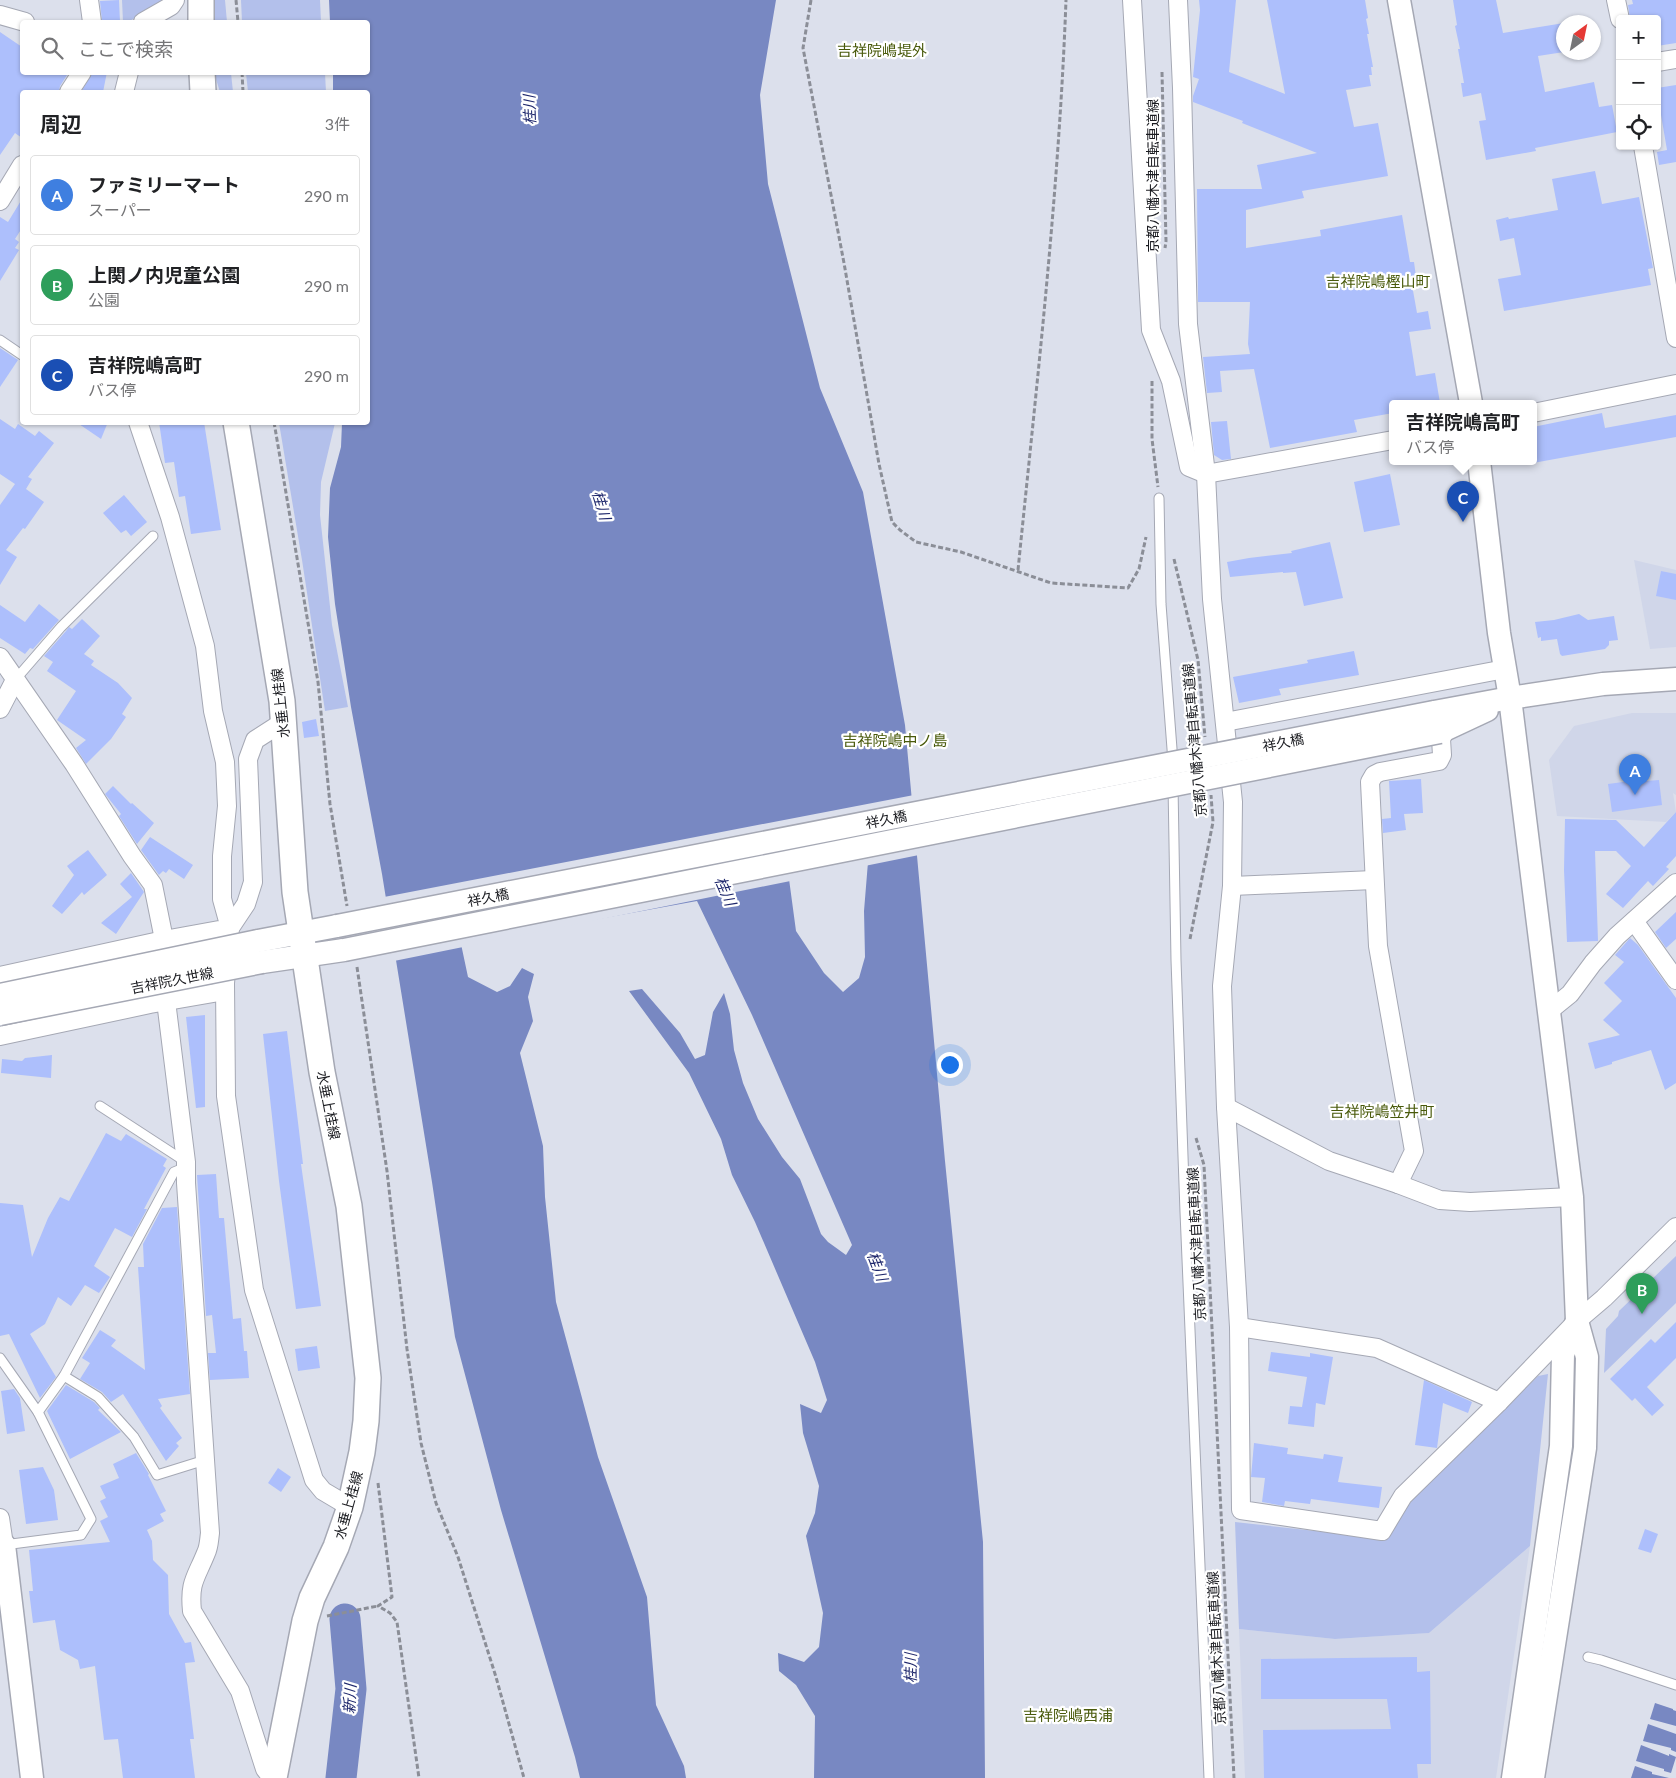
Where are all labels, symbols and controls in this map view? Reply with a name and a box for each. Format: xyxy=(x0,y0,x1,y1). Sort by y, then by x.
north arrow xyxy=(1556,15,1601,60)
map controls xyxy=(1616,15,1661,150)
button: + xyxy=(1616,15,1661,60)
search box xyxy=(20,20,370,75)
icon: search xyxy=(38,34,66,62)
text: ここで検索 xyxy=(78,37,173,60)
district label: 吉祥院嶋堤外 xyxy=(837,41,927,59)
button: − xyxy=(1616,60,1661,105)
water label: 桂川 xyxy=(519,93,539,125)
street label: 京都八幡木津自転車道線 xyxy=(1144,99,1161,253)
button: locate xyxy=(1616,105,1661,150)
text: 周辺 xyxy=(40,111,82,136)
text: 3件 xyxy=(325,114,350,133)
text: ファミリーマート xyxy=(88,173,240,196)
text: A xyxy=(51,186,63,205)
text: 290 m xyxy=(304,186,349,205)
text: スーパー xyxy=(88,200,152,219)
text: 上関ノ内児童公園 xyxy=(88,263,240,286)
district label: 吉祥院嶋樫山町 xyxy=(1325,272,1431,290)
text: B xyxy=(52,276,62,295)
text: 290 m xyxy=(304,276,349,295)
text: 公園 xyxy=(88,290,120,309)
text: 吉祥院嶋高町 xyxy=(88,353,202,376)
text: C xyxy=(52,366,62,385)
text: 290 m xyxy=(304,366,349,385)
text: バス停 xyxy=(88,380,136,399)
popup xyxy=(1389,400,1537,465)
text: 吉祥院嶋高町 xyxy=(1406,410,1520,433)
text: バス停 xyxy=(1406,437,1454,456)
pin: C xyxy=(1447,481,1479,522)
water label: 桂川 xyxy=(589,488,616,524)
street label: 京都八幡木津自転車道線 xyxy=(1179,663,1209,817)
street label: 水垂上桂線 xyxy=(268,667,292,739)
street label: 祥久橋 xyxy=(1261,730,1305,754)
district label: 吉祥院嶋中ノ島 xyxy=(842,731,948,749)
pin: A xyxy=(1619,754,1651,795)
street label: 祥久橋 xyxy=(864,807,908,831)
water label: 桂川 xyxy=(712,874,741,910)
street label: 祥久橋 xyxy=(466,885,510,909)
street label: 吉祥院久世線 xyxy=(129,964,215,996)
your location xyxy=(937,1052,963,1078)
street label: 水垂上桂線 xyxy=(314,1069,344,1141)
district label: 吉祥院嶋笠井町 xyxy=(1329,1102,1435,1120)
street label: 京都八幡木津自転車道線 xyxy=(1183,1167,1209,1321)
water label: 桂川 xyxy=(864,1249,892,1285)
pin: B xyxy=(1626,1273,1658,1314)
street label: 水垂上桂線 xyxy=(330,1469,366,1541)
street label: 京都八幡木津自転車道線 xyxy=(1203,1571,1229,1725)
water label: 桂川 xyxy=(901,1651,919,1683)
water label: 新川 xyxy=(339,1682,359,1714)
district label: 吉祥院嶋西浦 xyxy=(1023,1706,1113,1724)

